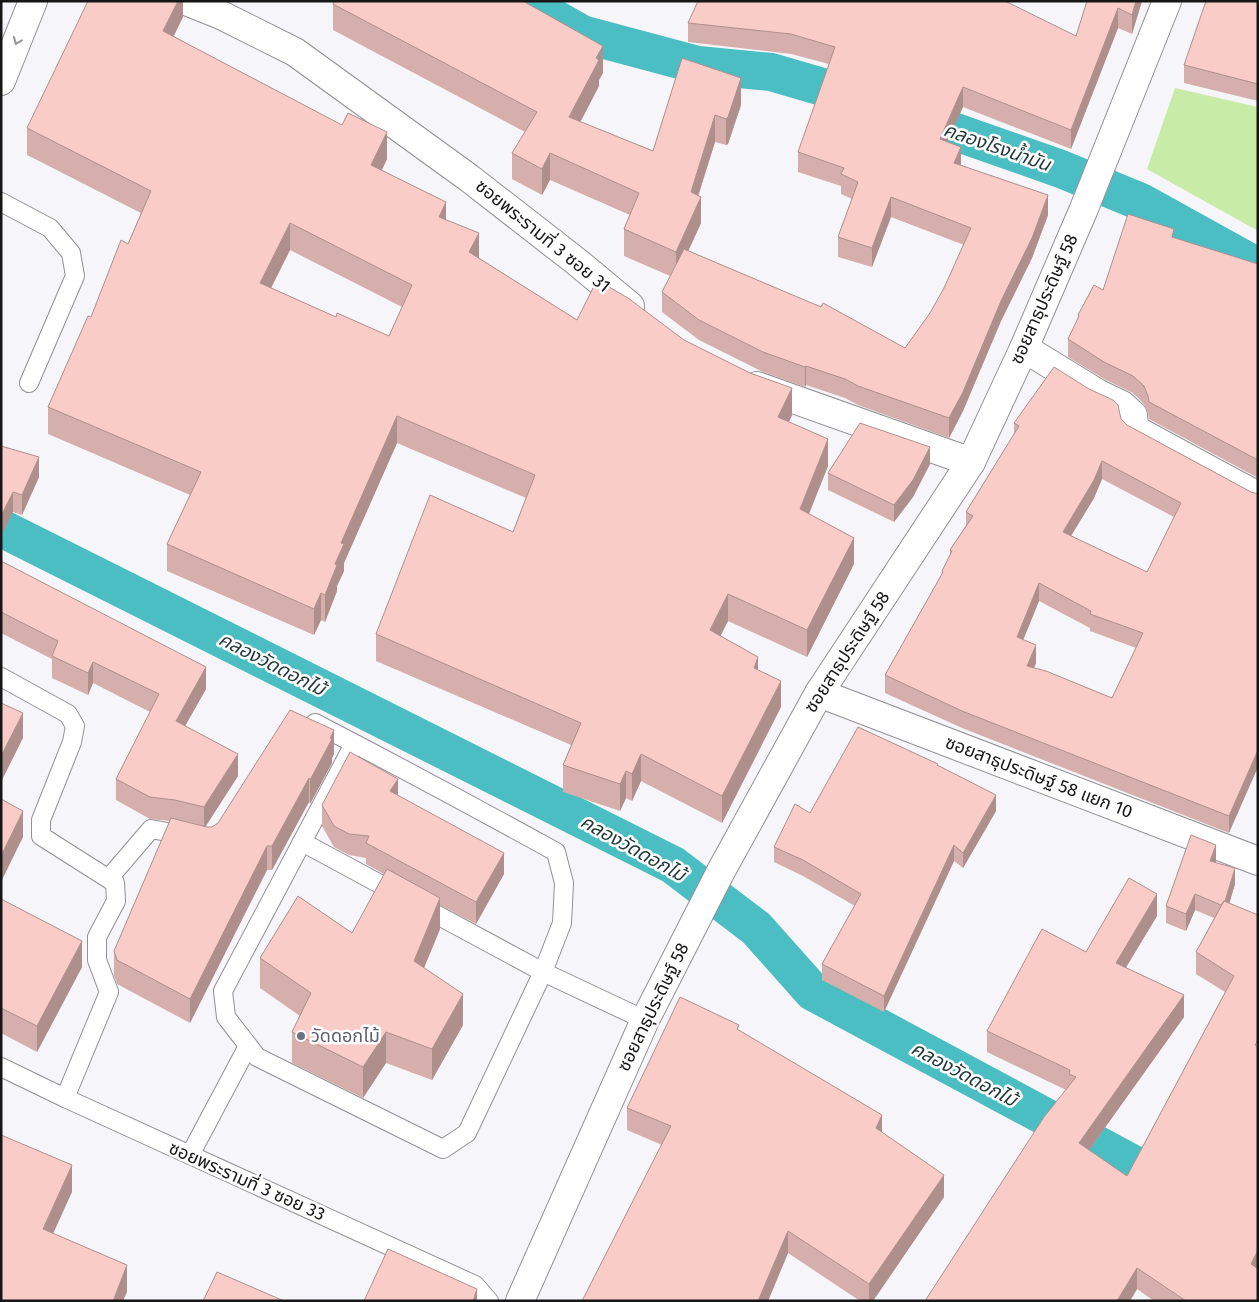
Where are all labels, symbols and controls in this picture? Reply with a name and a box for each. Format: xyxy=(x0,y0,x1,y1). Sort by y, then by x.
one-way arrow xyxy=(13,36,23,45)
water label: คลองโรงน้ำมัน xyxy=(941,116,1055,176)
street label: ซอยพระรามที่ 3 ซอย 31 xyxy=(471,173,616,297)
street label: ซอยสาธุประดิษฐ์ 58 xyxy=(1005,230,1083,368)
street label: ซอยสาธุประดิษฐ์ 58 xyxy=(800,587,894,717)
water label: คลองวัดดอกไม้ xyxy=(215,627,332,702)
street label: ซอยสาธุประดิษฐ์ 58 แยก 10 xyxy=(942,731,1136,823)
water label: คลองวัดดอกไม้ xyxy=(577,810,692,888)
street label: ซอยสาธุประดิษฐ์ 58 xyxy=(612,939,694,1075)
place label: วัดดอกไม้ xyxy=(311,1025,380,1047)
marker: วัดดอกไม้ xyxy=(295,1030,307,1042)
water label: คลองวัดดอกไม้ xyxy=(907,1037,1023,1113)
street label: ซอยพระรามที่ 3 ซอย 33 xyxy=(165,1135,329,1225)

